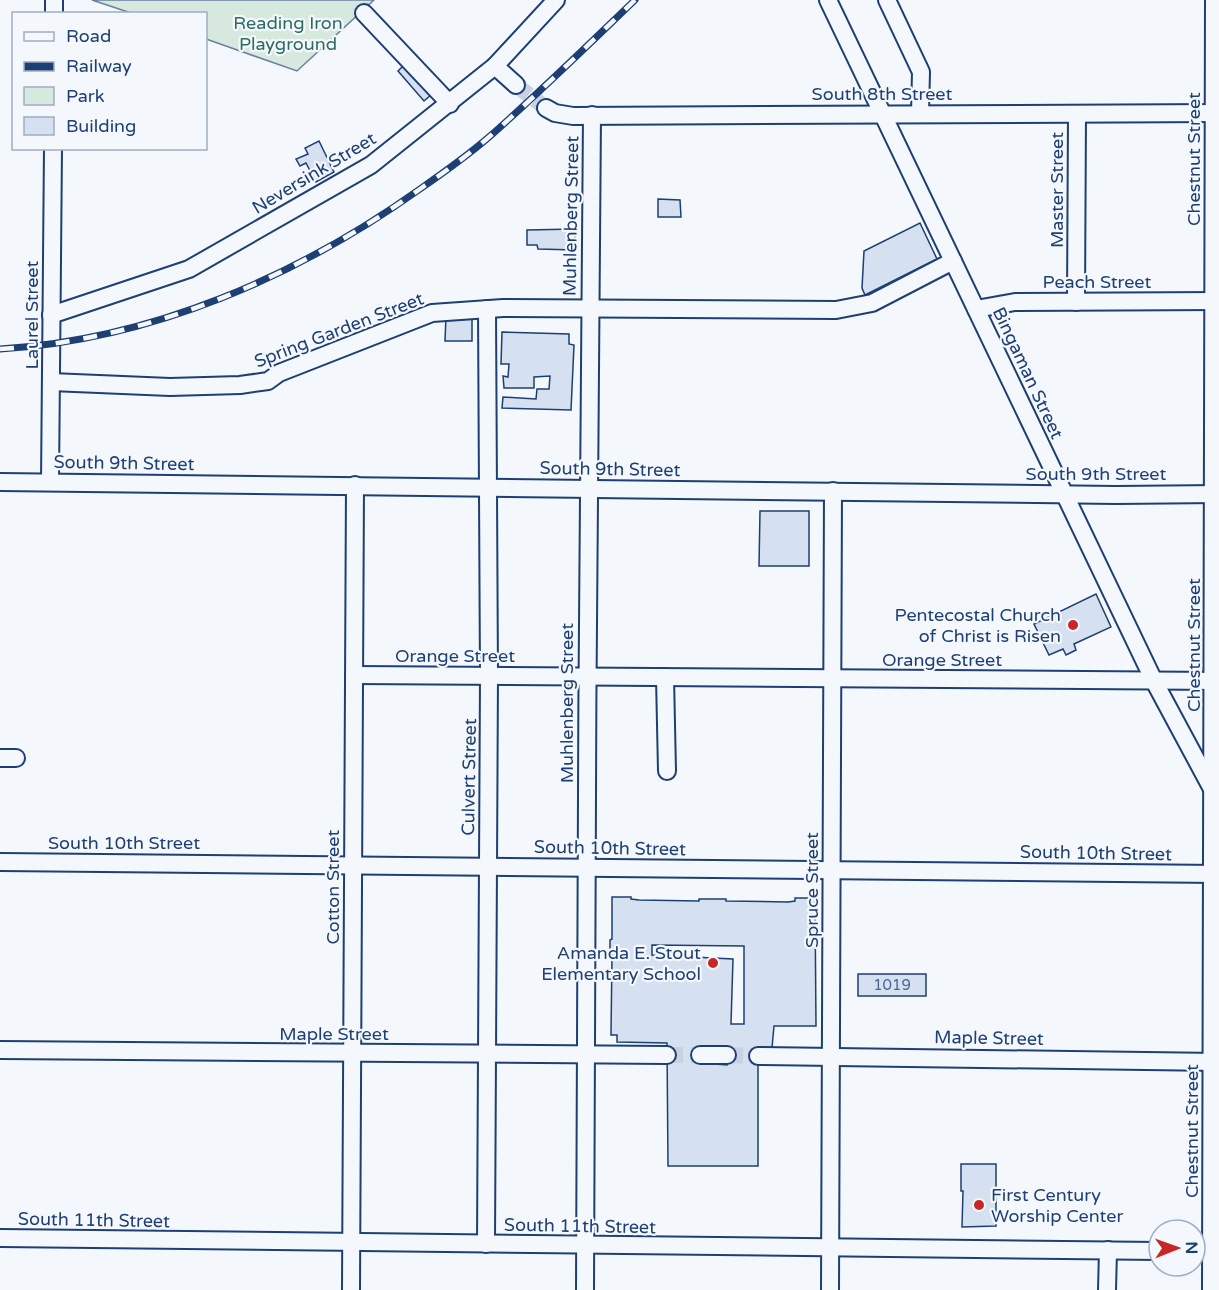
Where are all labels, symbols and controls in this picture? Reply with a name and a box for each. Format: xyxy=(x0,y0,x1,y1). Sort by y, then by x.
legend xyxy=(12,12,207,150)
park label: Reading Iron Playground xyxy=(233,12,343,55)
text: Road xyxy=(66,25,111,47)
text: Railway xyxy=(66,55,132,77)
street label: South 8th Street xyxy=(812,83,953,105)
text: Park xyxy=(66,85,105,107)
street label: Chestnut Street xyxy=(1183,92,1205,226)
text: Building xyxy=(66,115,136,137)
street label: Neversink Street xyxy=(248,127,380,219)
street label: Master Street xyxy=(1046,132,1068,248)
street label: Muhlenberg Street xyxy=(559,136,583,296)
street label: Laurel Street xyxy=(21,260,43,369)
street label: Peach Street xyxy=(1043,271,1152,293)
street label: Spring Garden Street xyxy=(251,287,427,372)
street label: Bingaman Street xyxy=(988,304,1068,443)
street label: South 9th Street xyxy=(53,451,195,475)
street label: South 9th Street xyxy=(539,457,681,481)
street label: South 9th Street xyxy=(1026,463,1167,485)
street label: Chestnut Street xyxy=(1183,578,1205,712)
place label: Pentecostal Church of Christ is Risen xyxy=(895,604,1061,647)
marker: Pentecostal Church of Christ is Risen xyxy=(1066,618,1080,632)
street label: Muhlenberg Street xyxy=(556,623,578,783)
street label: Orange Street xyxy=(395,645,515,667)
street label: Orange Street xyxy=(882,649,1002,671)
street label: Culvert Street xyxy=(457,718,481,836)
street label: Cotton Street xyxy=(322,830,344,944)
street label: South 10th Street xyxy=(48,832,200,854)
street label: Spruce Street xyxy=(801,832,823,948)
street label: South 10th Street xyxy=(534,836,686,860)
street label: South 10th Street xyxy=(1020,841,1172,865)
place label: Amanda E. Stout Elementary School xyxy=(541,942,701,985)
marker: Amanda E. Stout Elementary School xyxy=(706,956,720,970)
house number: 1019 xyxy=(873,976,911,994)
street label: Maple Street xyxy=(279,1023,389,1045)
street label: Maple Street xyxy=(934,1026,1044,1050)
street label: Chestnut Street xyxy=(1181,1064,1203,1198)
place label: First Century Worship Center xyxy=(991,1184,1123,1227)
marker: First Century Worship Center xyxy=(972,1198,986,1212)
street label: South 11th Street xyxy=(18,1208,170,1232)
street label: South 11th Street xyxy=(504,1214,656,1238)
north arrow xyxy=(1147,1218,1207,1278)
text: N xyxy=(1181,1241,1201,1254)

